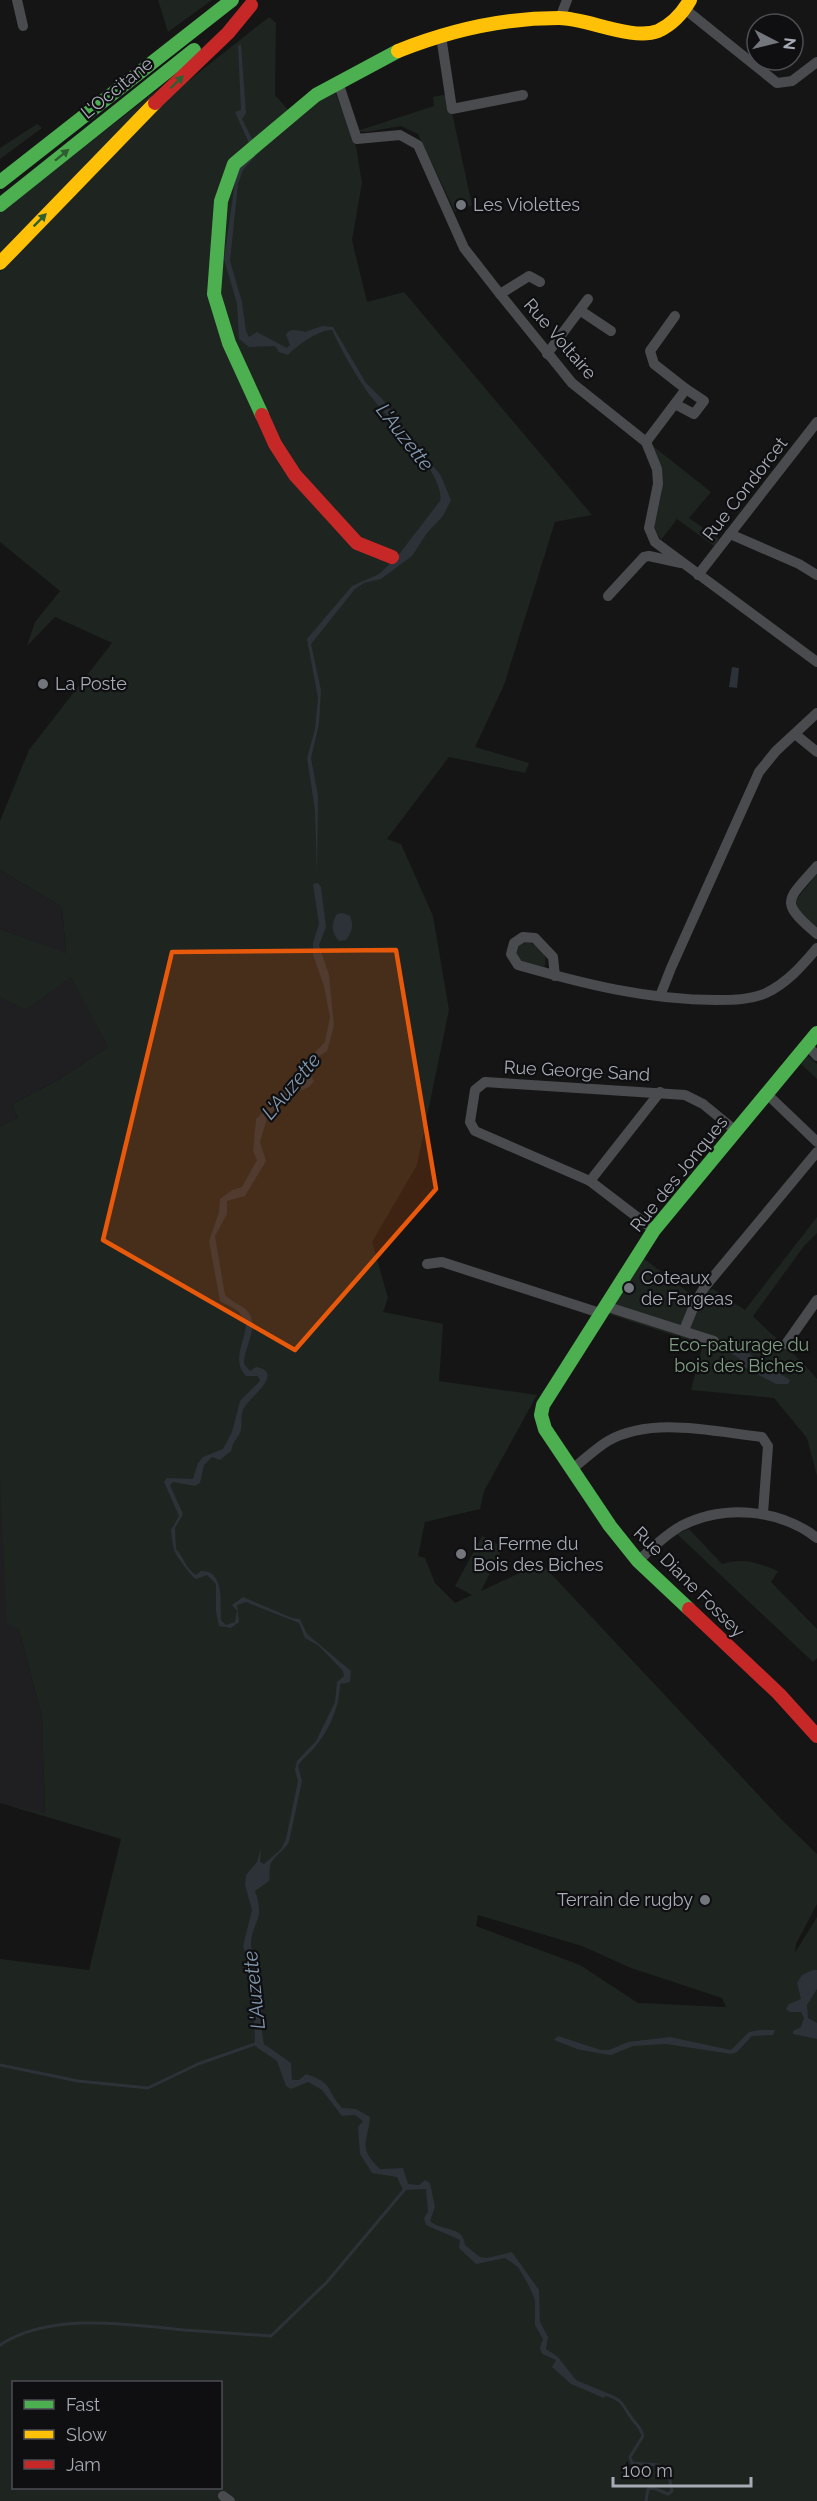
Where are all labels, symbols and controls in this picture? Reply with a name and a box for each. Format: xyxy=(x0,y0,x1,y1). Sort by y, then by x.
north arrow xyxy=(745,12,805,72)
text: N xyxy=(779,37,800,51)
street label: L'Occitane xyxy=(77,52,157,123)
one-way arrow xyxy=(169,75,183,89)
one-way arrow xyxy=(54,148,70,161)
place label: Les Violettes xyxy=(473,194,580,215)
marker: Les Violettes xyxy=(454,198,468,212)
one-way arrow xyxy=(32,214,46,228)
street label: Rue Voltaire xyxy=(520,294,601,384)
water label: L'Auzette xyxy=(371,398,439,476)
street label: Rue Condorcet xyxy=(698,433,791,545)
place label: La Poste xyxy=(55,673,127,694)
marker: La Poste xyxy=(36,677,50,691)
water label: L'Auzette xyxy=(256,1048,326,1124)
street label: Rue George Sand xyxy=(503,1056,651,1085)
street label: Rue des Jonques xyxy=(626,1111,732,1236)
place label: Coteaux de Fargeas xyxy=(641,1267,733,1309)
marker: Coteaux de Fargeas xyxy=(622,1281,636,1295)
park label: Eco-paturage du bois des Biches xyxy=(669,1334,809,1376)
street label: Rue Diane Fossey xyxy=(630,1522,749,1642)
place label: La Ferme du Bois des Biches xyxy=(473,1533,604,1575)
marker: La Ferme du Bois des Biches xyxy=(454,1547,468,1561)
place label: Terrain de rugby xyxy=(557,1889,693,1910)
marker: Terrain de rugby xyxy=(698,1893,712,1907)
water label: L'Auzette xyxy=(238,1949,270,2031)
legend xyxy=(12,2381,222,2489)
text: Fast xyxy=(66,2394,100,2415)
text: Slow xyxy=(66,2424,107,2445)
scale bar xyxy=(613,2450,751,2488)
text: Jam xyxy=(66,2454,101,2475)
text: 100 m xyxy=(622,2460,673,2481)

